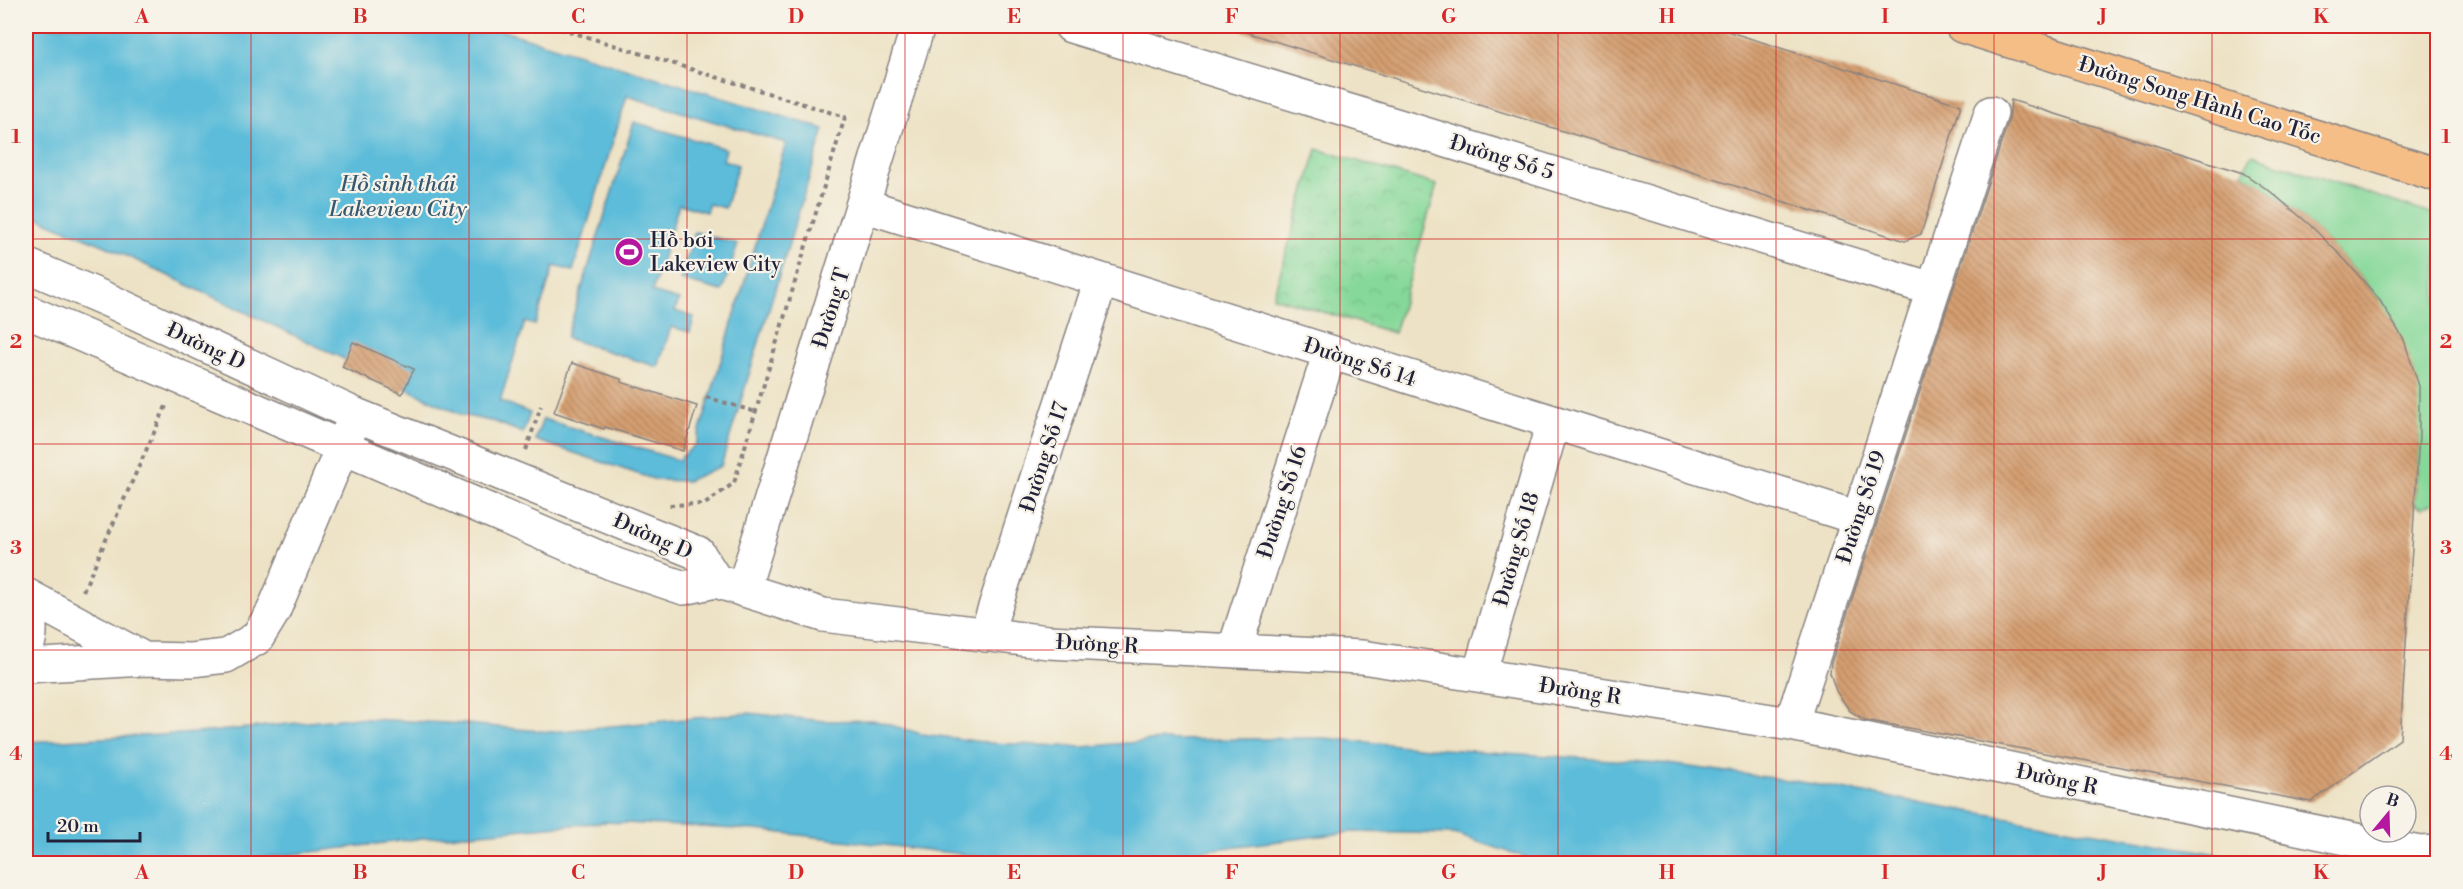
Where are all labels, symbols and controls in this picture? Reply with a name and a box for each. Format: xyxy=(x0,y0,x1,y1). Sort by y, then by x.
text: A xyxy=(134,5,150,30)
text: B xyxy=(352,5,368,30)
text: C xyxy=(571,5,585,30)
text: D xyxy=(788,5,804,30)
text: E xyxy=(1007,5,1021,30)
text: F xyxy=(1225,5,1239,30)
text: G xyxy=(1441,5,1457,30)
text: H xyxy=(1659,5,1676,30)
text: I xyxy=(1881,5,1889,30)
text: J xyxy=(2096,5,2107,30)
text: K xyxy=(2313,5,2330,30)
street label: Đường Song Hành Cao Tốc xyxy=(2075,52,2324,150)
text: 1 xyxy=(11,125,21,150)
text: 1 xyxy=(2441,125,2451,150)
street label: Đường Số 5 xyxy=(1446,130,1557,186)
water label: Hồ sinh thái Lakeview City xyxy=(328,171,467,223)
place label: Hồ bơi Lakeview City xyxy=(650,228,782,278)
sports icon: Hồ bơi Lakeview City xyxy=(613,236,645,268)
street label: Đường T xyxy=(807,265,857,352)
street label: Đường D xyxy=(162,317,249,376)
text: 2 xyxy=(10,330,22,355)
text: 2 xyxy=(2440,330,2452,355)
street label: Đường Số 14 xyxy=(1300,333,1419,393)
street label: Đường Số 17 xyxy=(1015,398,1075,516)
street label: Đường Số 16 xyxy=(1253,442,1313,562)
street label: Đường Số 19 xyxy=(1832,448,1892,567)
street label: Đường Số 18 xyxy=(1488,489,1546,609)
street label: Đường D xyxy=(609,508,696,566)
text: 3 xyxy=(10,536,22,561)
text: 3 xyxy=(2440,536,2452,561)
street label: Đường R xyxy=(1055,630,1139,660)
street label: Đường R xyxy=(1537,673,1623,711)
text: 4 xyxy=(9,742,23,767)
text: 4 xyxy=(2439,742,2453,767)
street label: Đường R xyxy=(2014,759,2100,801)
north arrow xyxy=(2358,784,2418,844)
text: B xyxy=(2384,789,2402,812)
scale bar xyxy=(48,805,140,843)
text: 20 m xyxy=(57,815,99,838)
text: A xyxy=(134,861,150,886)
text: B xyxy=(352,861,368,886)
text: C xyxy=(571,861,585,886)
text: D xyxy=(788,861,804,886)
text: E xyxy=(1007,861,1021,886)
text: F xyxy=(1225,861,1239,886)
text: G xyxy=(1441,861,1457,886)
text: H xyxy=(1659,861,1676,886)
text: I xyxy=(1881,861,1889,886)
text: J xyxy=(2096,861,2107,886)
text: K xyxy=(2313,861,2330,886)

